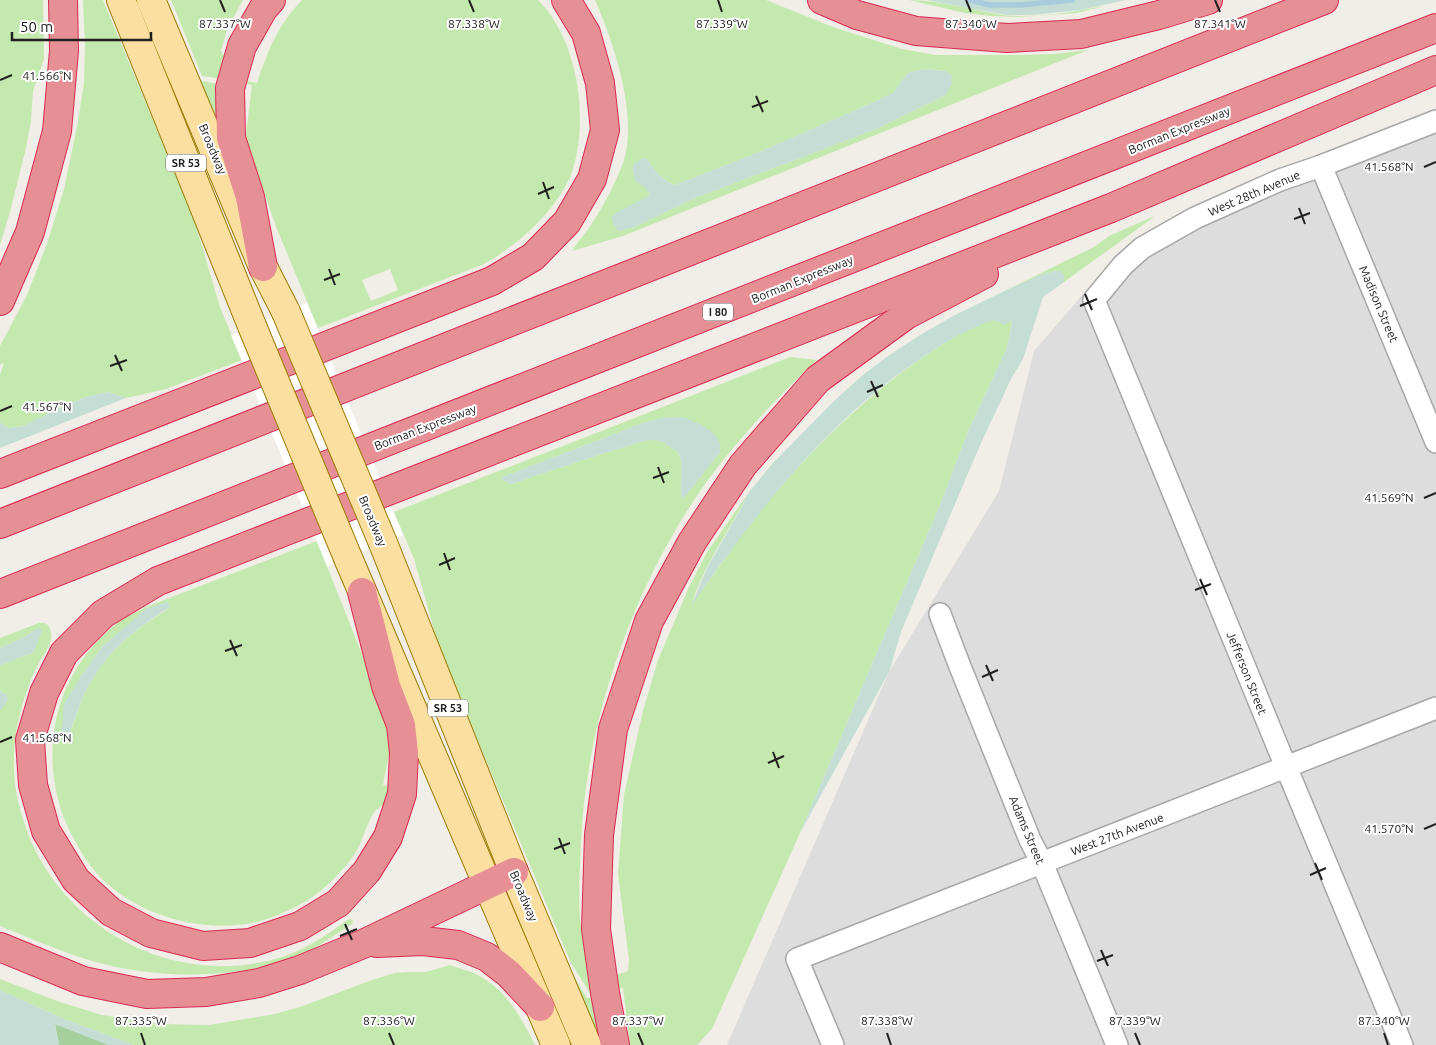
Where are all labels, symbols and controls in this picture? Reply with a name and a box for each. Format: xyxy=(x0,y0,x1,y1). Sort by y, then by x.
scale bar xyxy=(12,10,151,42)
text: 87.337°W xyxy=(199,17,251,30)
text: 87.338°W xyxy=(448,17,500,30)
text: 87.339°W xyxy=(696,17,748,30)
text: 87.340°W xyxy=(945,17,997,30)
text: 87.341°W xyxy=(1194,17,1246,30)
text: 50 m xyxy=(20,18,53,35)
text: 41.566°N xyxy=(22,69,72,82)
street label: Borman Expressway xyxy=(1126,104,1232,156)
street label: Broadway xyxy=(197,122,230,176)
road number: SR 53 xyxy=(166,154,206,172)
text: 41.568°N xyxy=(1364,160,1414,173)
street label: West 28th Avenue xyxy=(1206,168,1302,218)
street label: Borman Expressway xyxy=(749,253,855,305)
street label: Madison Street xyxy=(1357,264,1401,344)
road number: I 80 xyxy=(703,304,733,320)
text: 41.567°N xyxy=(22,400,72,413)
street label: Borman Expressway xyxy=(372,401,478,452)
text: 41.569°N xyxy=(1364,491,1414,504)
street label: Broadway xyxy=(357,494,390,548)
street label: Jefferson Street xyxy=(1224,630,1270,717)
road number: SR 53 xyxy=(428,700,468,716)
text: 41.568°N xyxy=(22,731,72,744)
street label: Adams Street xyxy=(1007,794,1047,866)
street label: West 27th Avenue xyxy=(1069,810,1165,858)
text: 41.570°N xyxy=(1364,822,1414,835)
street label: Broadway xyxy=(508,869,541,923)
text: 87.335°W xyxy=(115,1014,167,1027)
text: 87.336°W xyxy=(363,1014,415,1027)
text: 87.337°W xyxy=(612,1014,664,1027)
text: 87.338°W xyxy=(861,1014,913,1027)
text: 87.339°W xyxy=(1109,1014,1161,1027)
text: 87.340°W xyxy=(1358,1014,1410,1027)

